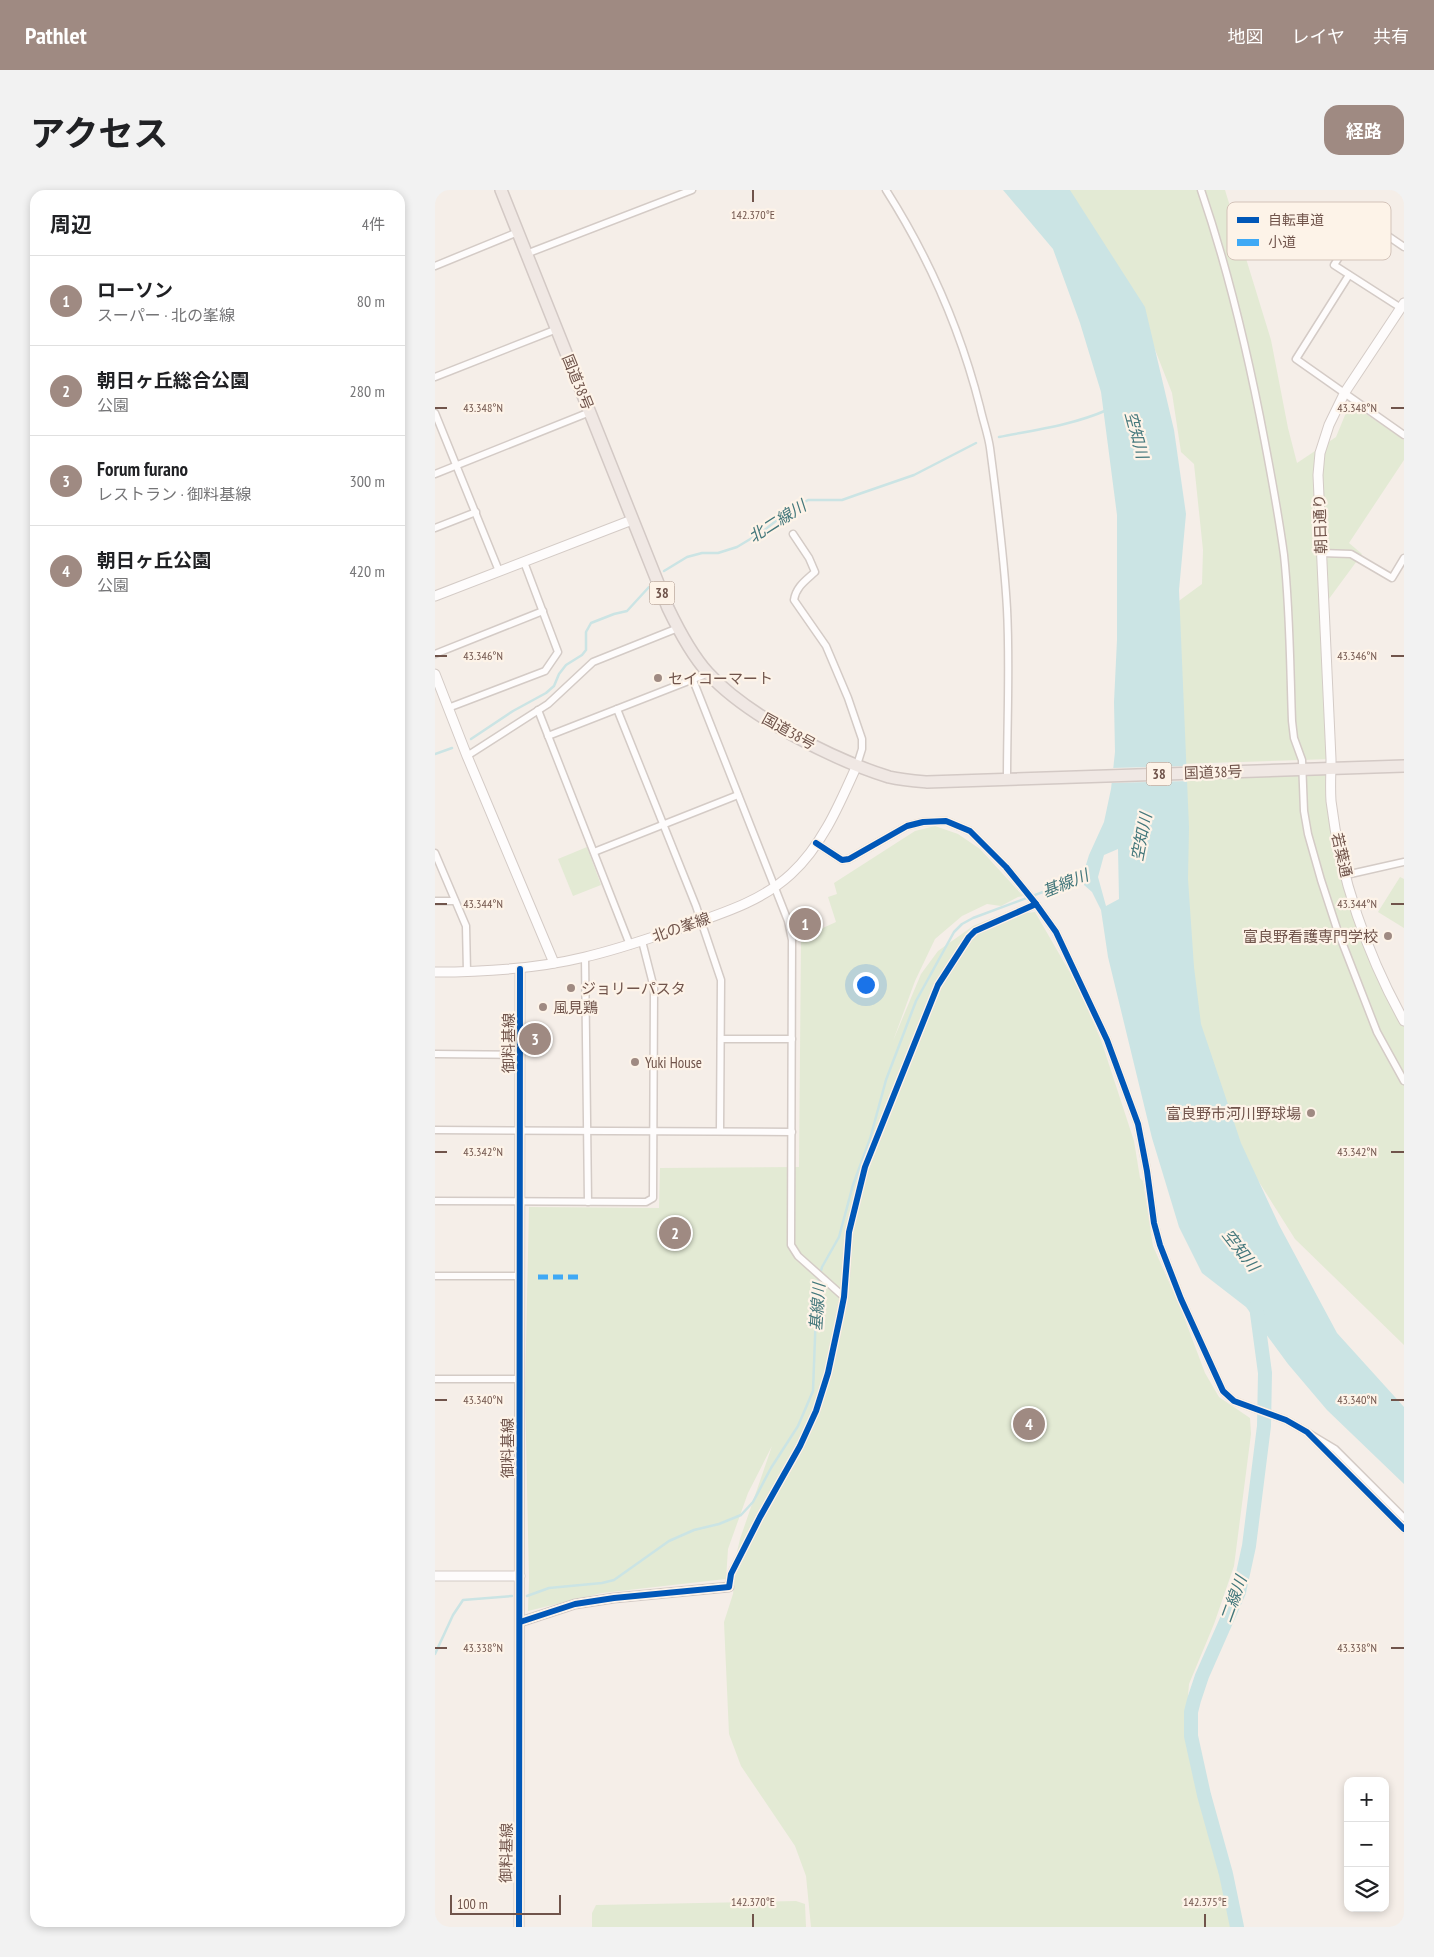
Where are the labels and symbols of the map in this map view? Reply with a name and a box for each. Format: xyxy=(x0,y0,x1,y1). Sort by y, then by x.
legend xyxy=(1227,202,1391,260)
text: 142.370°E xyxy=(731,207,775,222)
text: 自転車道 xyxy=(1268,211,1324,229)
text: 小道 xyxy=(1268,233,1296,251)
street label: 国道38号 xyxy=(558,351,598,413)
text: 43.348°N xyxy=(463,400,503,415)
text: 43.348°N xyxy=(1337,400,1377,415)
water label: 空知川 xyxy=(1121,409,1153,463)
street label: 朝日通り xyxy=(1309,494,1331,554)
water label: 北二線川 xyxy=(745,495,811,546)
road number: 38 xyxy=(649,582,675,604)
text: 43.346°N xyxy=(463,648,503,663)
text: 43.346°N xyxy=(1337,648,1377,663)
place label: セイコーマート xyxy=(668,669,773,688)
marker: セイコーマート xyxy=(652,672,664,684)
street label: 国道38号 xyxy=(759,709,819,753)
street label: 国道38号 xyxy=(1183,761,1243,783)
road number: 38 xyxy=(1147,762,1171,786)
water label: 空知川 xyxy=(1127,810,1156,862)
street label: 若葉通 xyxy=(1328,831,1356,879)
water label: 基線川 xyxy=(1039,864,1093,901)
text: 43.344°N xyxy=(463,896,503,911)
text: 43.344°N xyxy=(1337,896,1377,911)
pin: 1 xyxy=(789,905,821,943)
street label: 北の峯線 xyxy=(650,908,712,946)
place label: 富良野看護専門学校 xyxy=(1243,927,1378,946)
marker: 富良野看護専門学校 xyxy=(1382,930,1394,942)
your location xyxy=(853,972,879,998)
place label: ジョリーパスタ xyxy=(581,979,686,998)
marker: ジョリーパスタ xyxy=(565,982,577,994)
place label: 風見鶏 xyxy=(553,998,598,1017)
marker: 風見鶏 xyxy=(537,1001,549,1013)
street label: 御料基線 xyxy=(499,1013,518,1073)
pin: 3 xyxy=(519,1020,551,1058)
place label: Yuki House xyxy=(645,1053,702,1072)
marker: Yuki House xyxy=(629,1056,641,1068)
place label: 富良野市河川野球場 xyxy=(1166,1104,1301,1123)
marker: 富良野市河川野球場 xyxy=(1305,1107,1317,1119)
text: 43.342°N xyxy=(463,1144,503,1159)
text: 43.342°N xyxy=(1337,1144,1377,1159)
pin: 2 xyxy=(659,1214,691,1252)
water label: 空知川 xyxy=(1218,1225,1265,1277)
water label: 基線川 xyxy=(805,1280,829,1332)
text: 43.340°N xyxy=(463,1392,503,1407)
text: 43.340°N xyxy=(1337,1392,1377,1407)
pin: 4 xyxy=(1013,1405,1045,1443)
street label: 御料基線 xyxy=(498,1418,517,1478)
water label: 二線川 xyxy=(1215,1571,1251,1625)
text: 43.338°N xyxy=(463,1640,503,1655)
text: 43.338°N xyxy=(1337,1640,1377,1655)
street label: 御料基線 xyxy=(496,1823,516,1883)
scale bar xyxy=(450,1892,561,1915)
text: 142.370°E xyxy=(731,1894,775,1909)
text: 142.375°E xyxy=(1183,1894,1227,1909)

